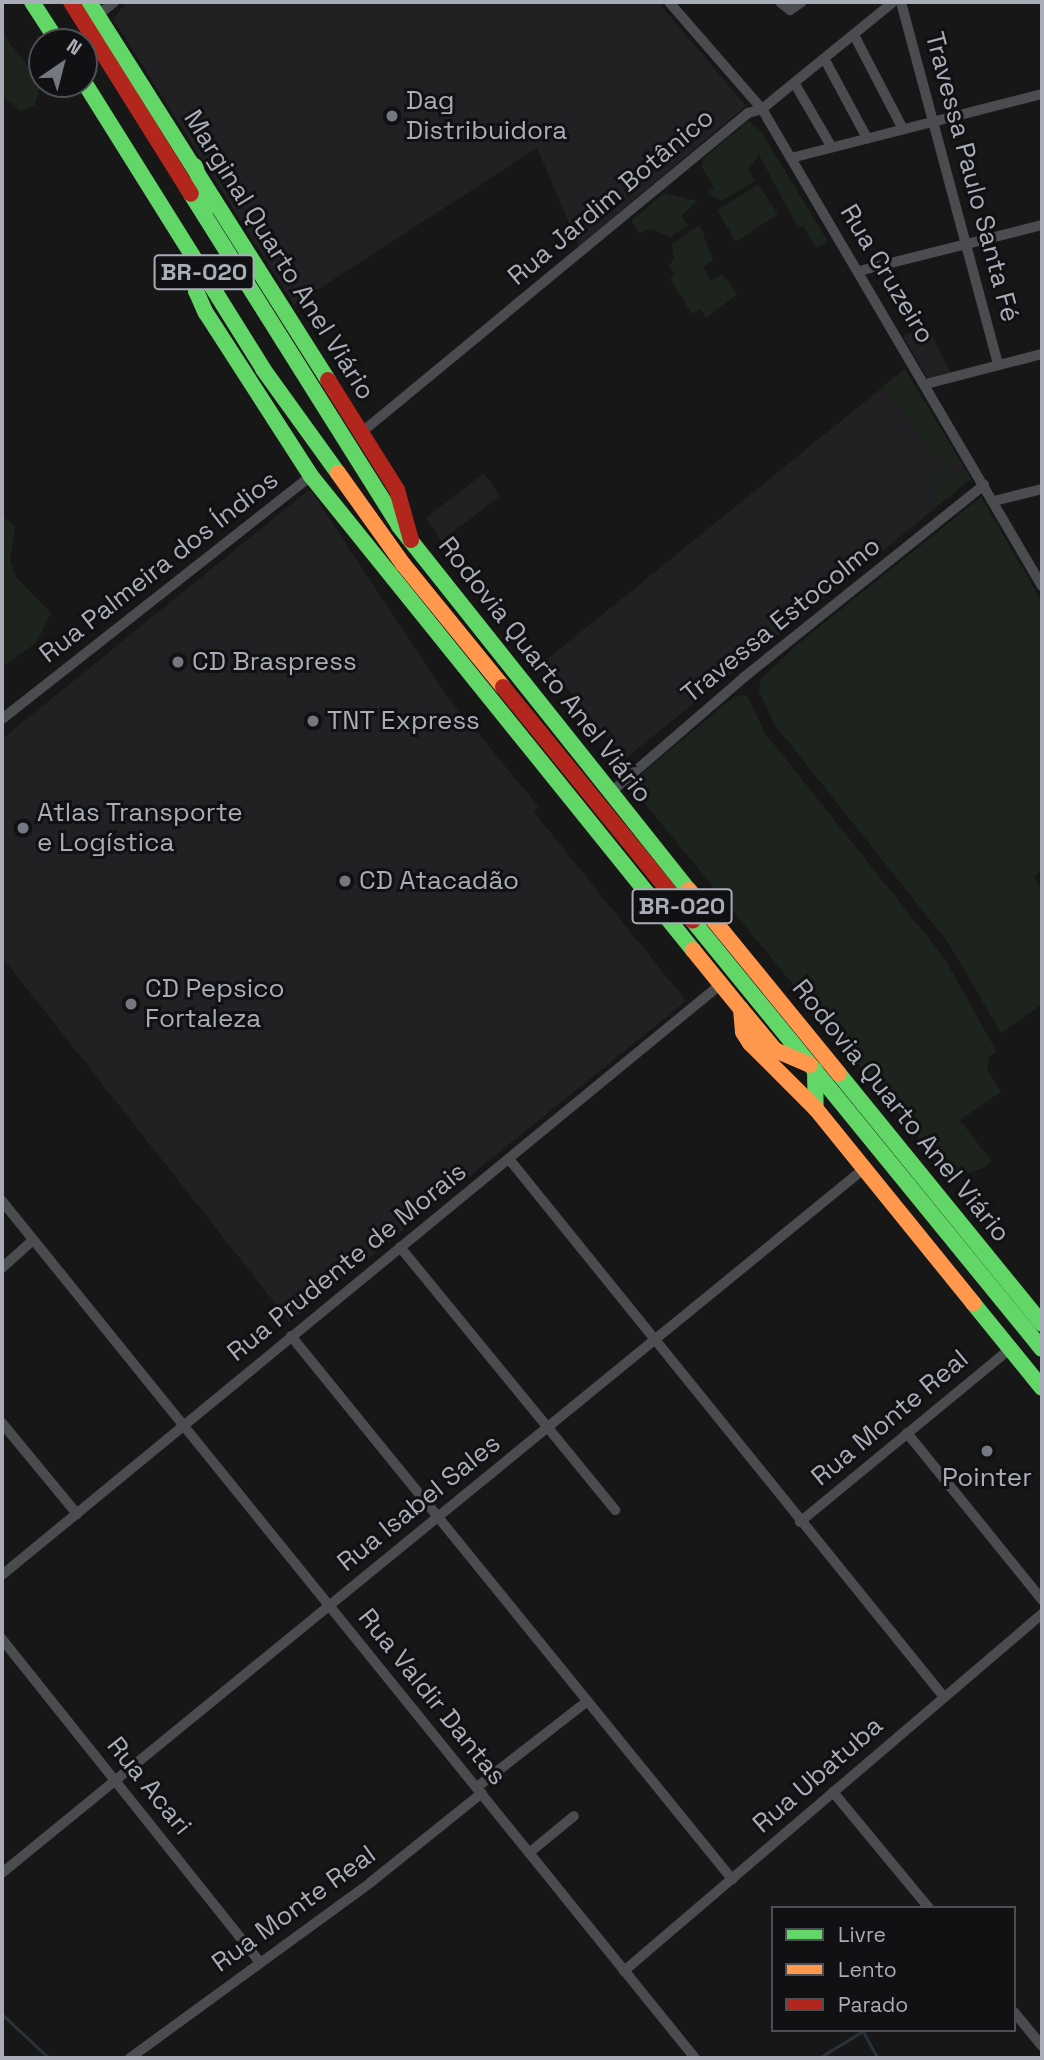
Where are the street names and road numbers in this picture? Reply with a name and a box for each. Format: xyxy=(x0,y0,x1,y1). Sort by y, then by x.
street label: Travessa Paulo Santa Fé xyxy=(918,29,1026,325)
street label: Rua Jardim Botânico xyxy=(502,102,720,292)
street label: Marginal Quarto Anel Viário xyxy=(177,104,381,406)
street label: Rua Cruzeiro xyxy=(833,199,941,349)
road number: BR-020 xyxy=(153,251,255,292)
street label: Rua Palmeira dos Índios xyxy=(34,464,284,670)
street label: Travessa Estocolmo xyxy=(675,530,887,710)
street label: Rodovia Quarto Anel Viário xyxy=(431,531,659,809)
road number: BR-020 xyxy=(631,885,733,926)
street label: Rodovia Quarto Anel Viário xyxy=(785,973,1017,1249)
street label: Rua Prudente de Morais xyxy=(221,1156,473,1368)
street label: Rua Monte Real xyxy=(805,1343,975,1493)
street label: Rua Isabel Sales xyxy=(331,1428,507,1578)
street label: Rua Valdir Dantas xyxy=(351,1602,513,1792)
street label: Rua Ubatuba xyxy=(747,1710,889,1840)
street label: Rua Acari xyxy=(100,1731,198,1841)
street label: Rua Monte Real xyxy=(206,1839,382,1979)

